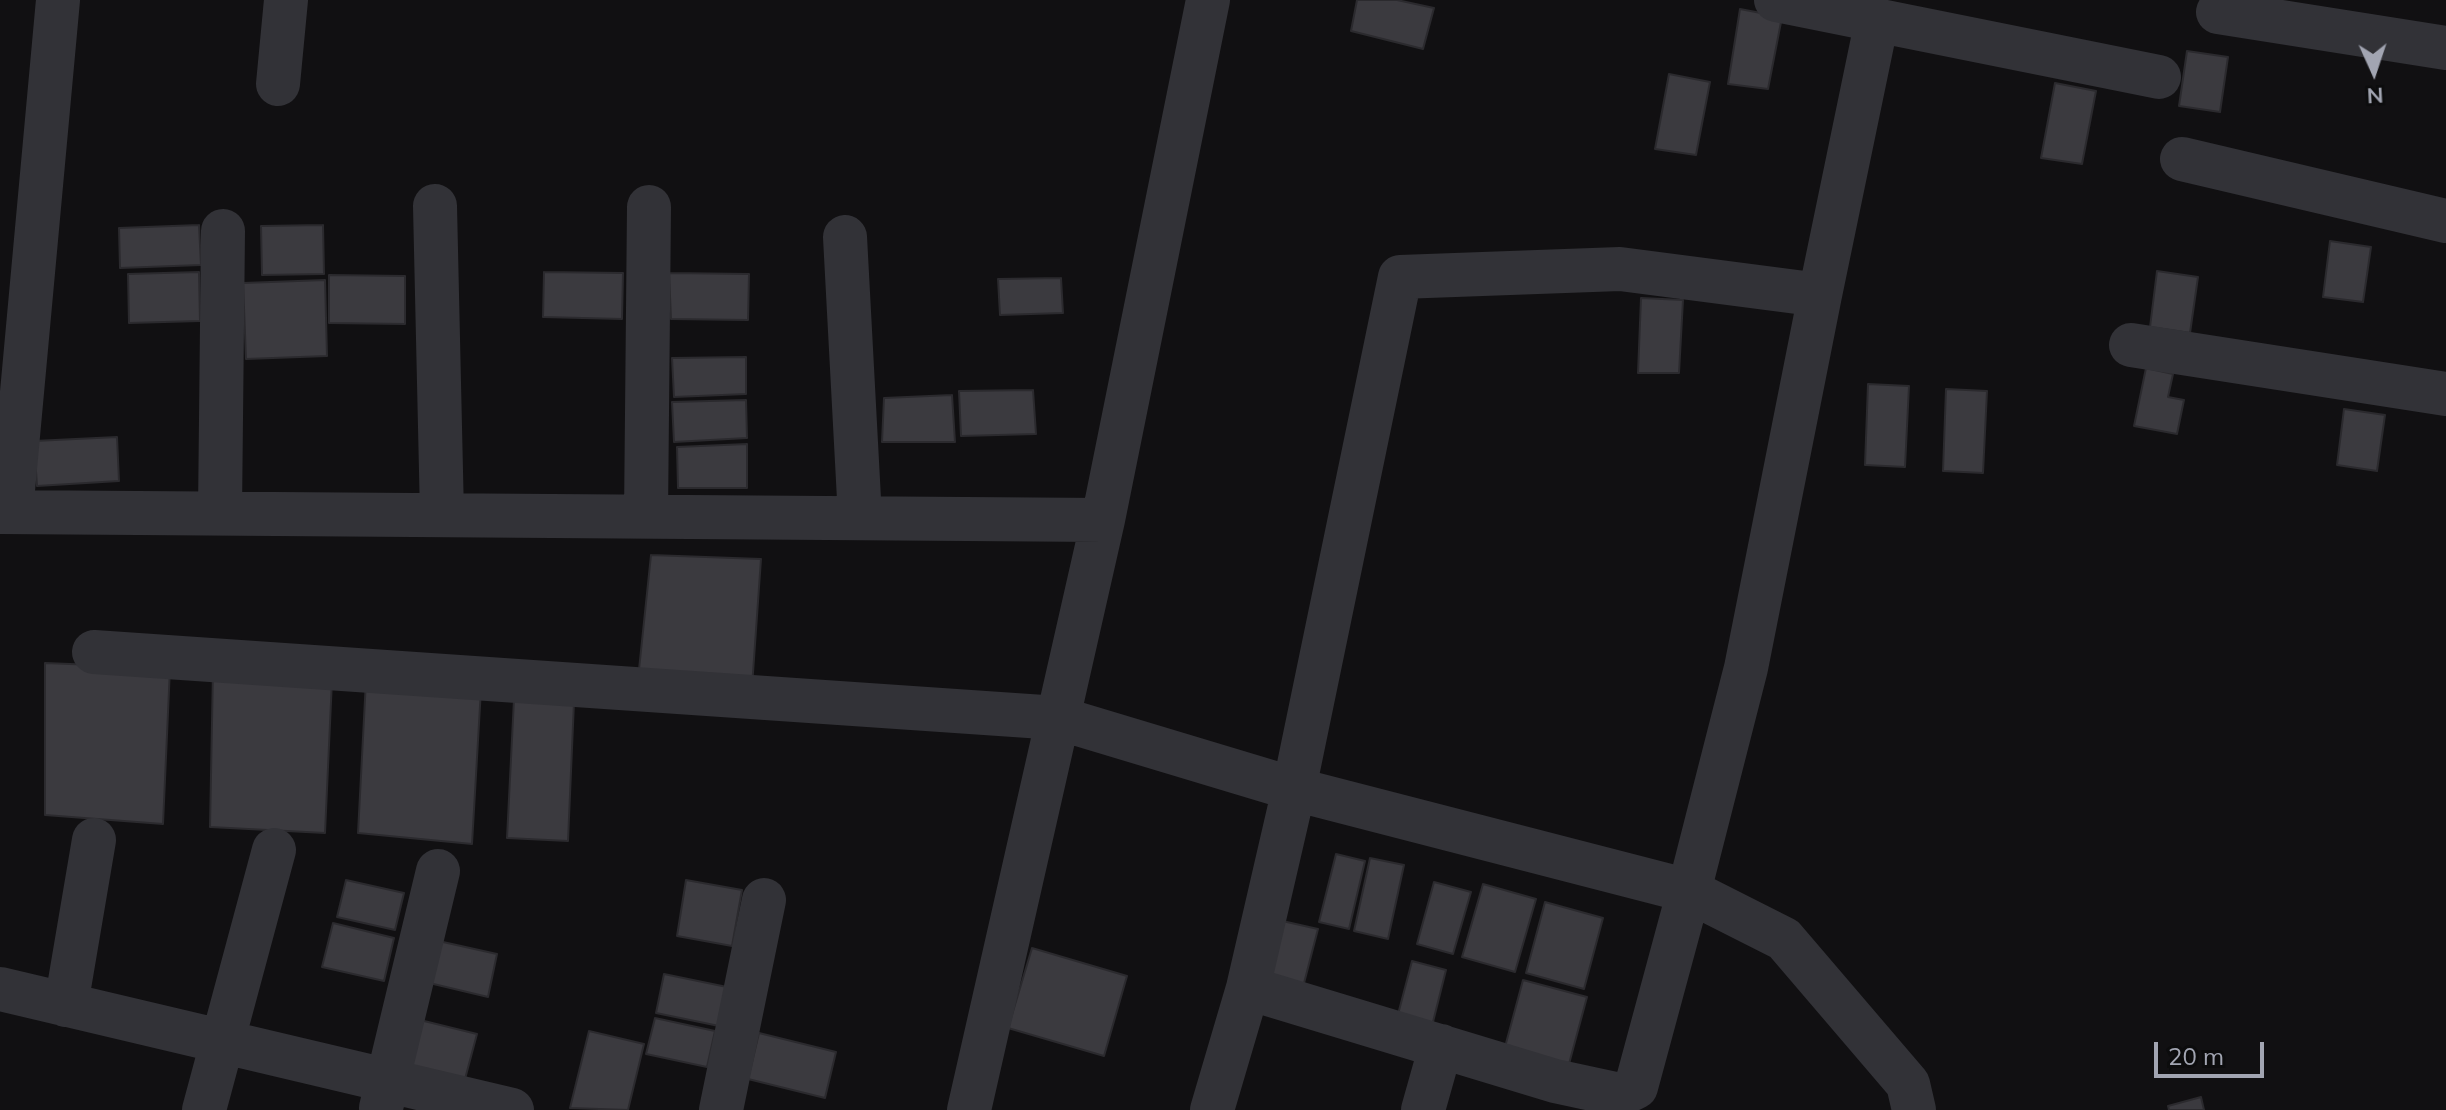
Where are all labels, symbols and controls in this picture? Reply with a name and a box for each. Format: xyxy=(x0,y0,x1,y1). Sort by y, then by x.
north arrow xyxy=(2334,32,2414,112)
text: N xyxy=(2366,82,2384,110)
scale bar xyxy=(2158,1026,2268,1076)
text: 20 m xyxy=(2168,1041,2224,1071)

